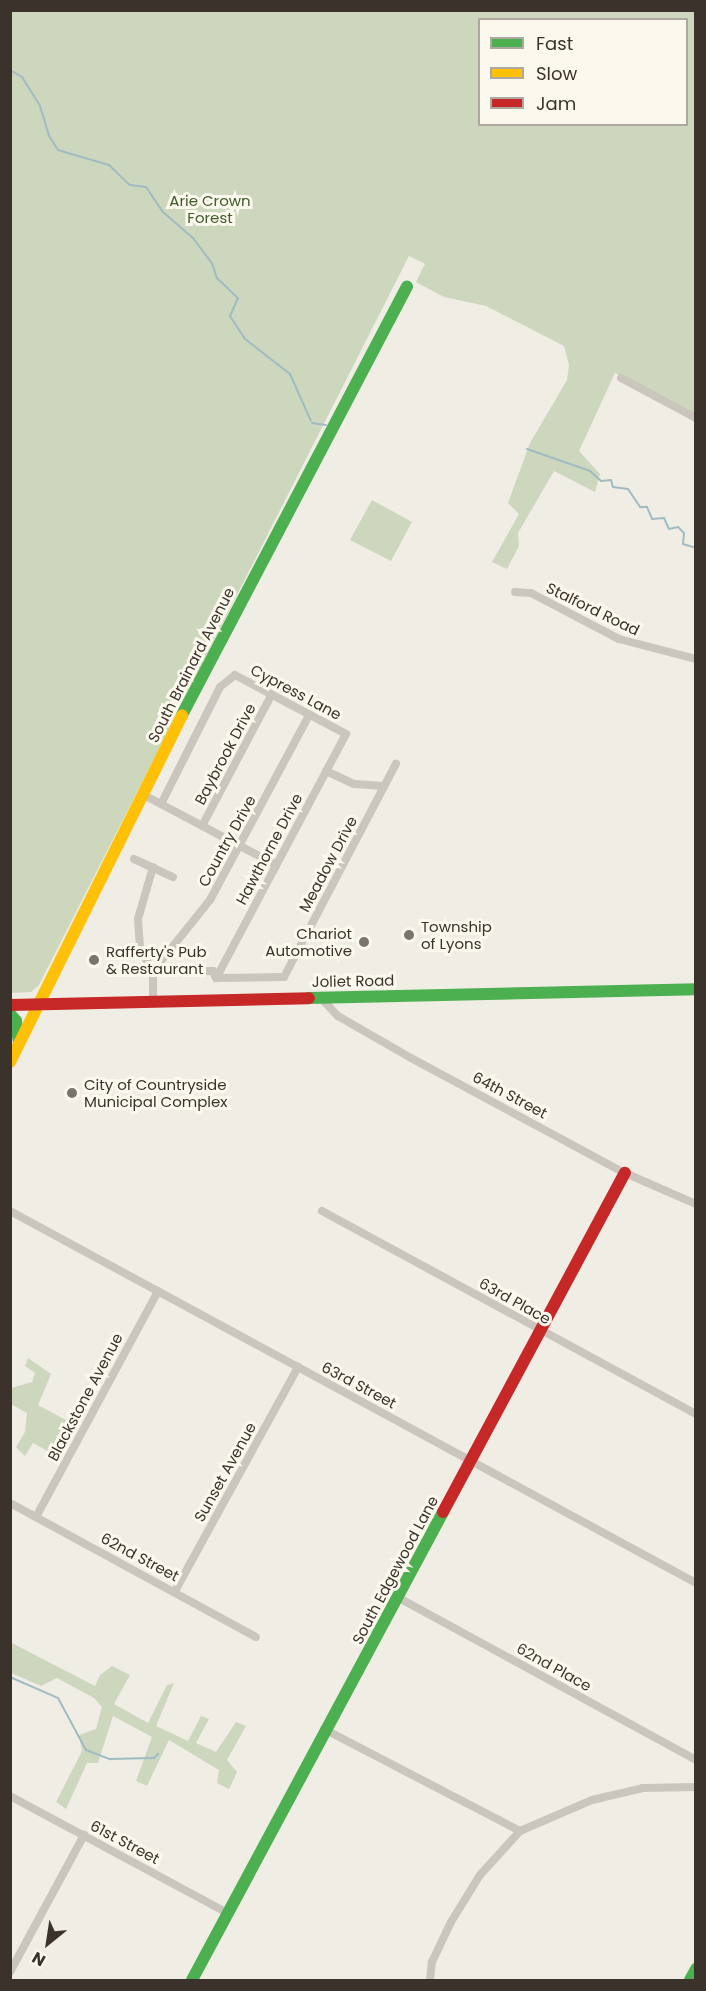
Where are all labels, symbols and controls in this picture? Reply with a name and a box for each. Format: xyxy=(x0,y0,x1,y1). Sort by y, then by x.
legend xyxy=(478,18,688,126)
text: Fast xyxy=(536,31,573,56)
text: Slow xyxy=(536,61,577,86)
text: Jam xyxy=(536,91,576,116)
park label: Arie Crown Forest xyxy=(169,191,251,226)
street label: Stalford Road xyxy=(543,579,643,639)
street label: South Brainard Avenue xyxy=(144,585,238,745)
street label: Cypress Lane xyxy=(248,661,344,723)
street label: Baybrook Drive xyxy=(191,700,259,808)
street label: Hawthorne Drive xyxy=(232,790,306,908)
street label: Country Drive xyxy=(195,792,259,890)
street label: Meadow Drive xyxy=(295,813,361,915)
place label: Township of Lyons xyxy=(421,917,492,952)
place label: Chariot Automotive xyxy=(265,924,352,959)
marker: Township of Lyons xyxy=(402,928,416,942)
marker: Chariot Automotive xyxy=(357,935,371,949)
place label: Rafferty's Pub & Restaurant xyxy=(106,942,207,977)
marker: Rafferty's Pub & Restaurant xyxy=(87,953,101,967)
street label: Joliet Road xyxy=(312,971,394,991)
street label: 64th Street xyxy=(470,1068,550,1122)
place label: City of Countryside Municipal Complex xyxy=(84,1075,228,1110)
marker: City of Countryside Municipal Complex xyxy=(65,1086,79,1100)
street label: 63rd Place xyxy=(476,1274,554,1328)
street label: Blackstone Avenue xyxy=(44,1330,126,1464)
street label: 63rd Street xyxy=(319,1358,399,1412)
street label: Sunset Avenue xyxy=(190,1419,260,1525)
street label: South Edgewood Lane xyxy=(348,1493,442,1647)
street label: 62nd Street xyxy=(98,1529,182,1585)
street label: 62nd Place xyxy=(513,1639,595,1695)
street label: 61st Street xyxy=(87,1816,163,1868)
north arrow xyxy=(18,1913,78,1973)
text: N xyxy=(28,1946,50,1972)

